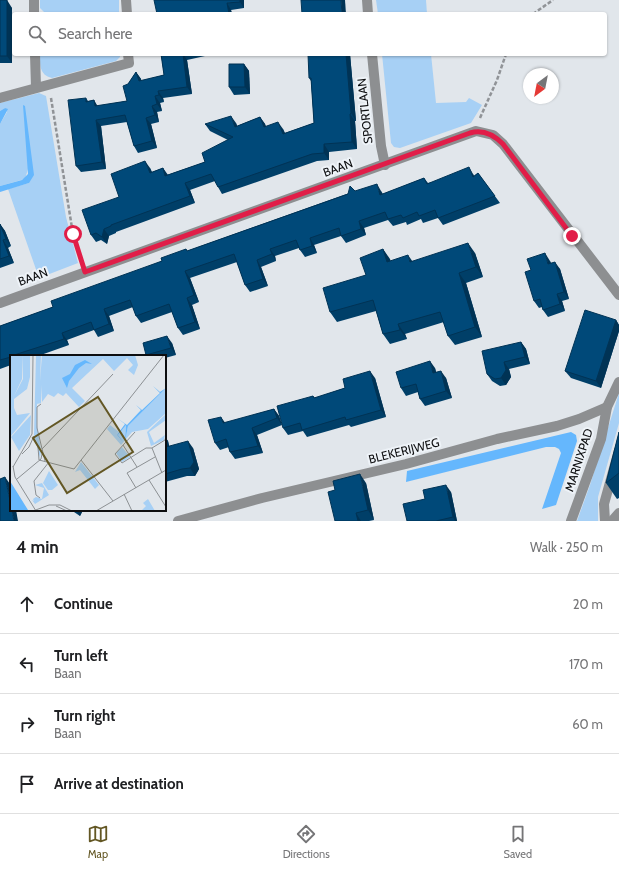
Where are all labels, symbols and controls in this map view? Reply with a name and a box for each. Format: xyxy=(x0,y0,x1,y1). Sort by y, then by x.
search box xyxy=(12,12,607,56)
icon: search xyxy=(26,23,48,45)
text: Search here xyxy=(58,25,133,43)
north arrow xyxy=(523,68,559,104)
street label: SPORTLAAN xyxy=(354,78,375,145)
street label: BAAN xyxy=(321,155,355,180)
route start xyxy=(64,225,82,243)
route end xyxy=(563,227,581,245)
street label: BAAN xyxy=(16,264,50,289)
inset map xyxy=(10,355,166,511)
street label: MARNIXPAD xyxy=(561,426,596,493)
street label: BLEKERIJWEG xyxy=(367,434,441,467)
text: 4 min xyxy=(16,537,59,557)
text: Walk · 250 m xyxy=(530,539,603,555)
icon: ahead xyxy=(16,593,38,615)
text: Continue xyxy=(54,595,113,613)
text: 20 m xyxy=(573,596,603,612)
text: Turn left xyxy=(54,647,108,665)
icon: left xyxy=(16,653,38,675)
text: 170 m xyxy=(569,656,603,672)
text: Baan xyxy=(54,665,82,681)
text: Turn right xyxy=(54,707,115,725)
icon: right xyxy=(16,713,38,735)
text: 60 m xyxy=(572,716,603,732)
text: Baan xyxy=(54,725,82,741)
icon: arrive xyxy=(16,773,38,795)
text: Arrive at destination xyxy=(54,775,184,793)
tab: Map xyxy=(87,823,109,861)
tab: Directions xyxy=(283,823,330,861)
tab: Saved xyxy=(504,823,532,861)

